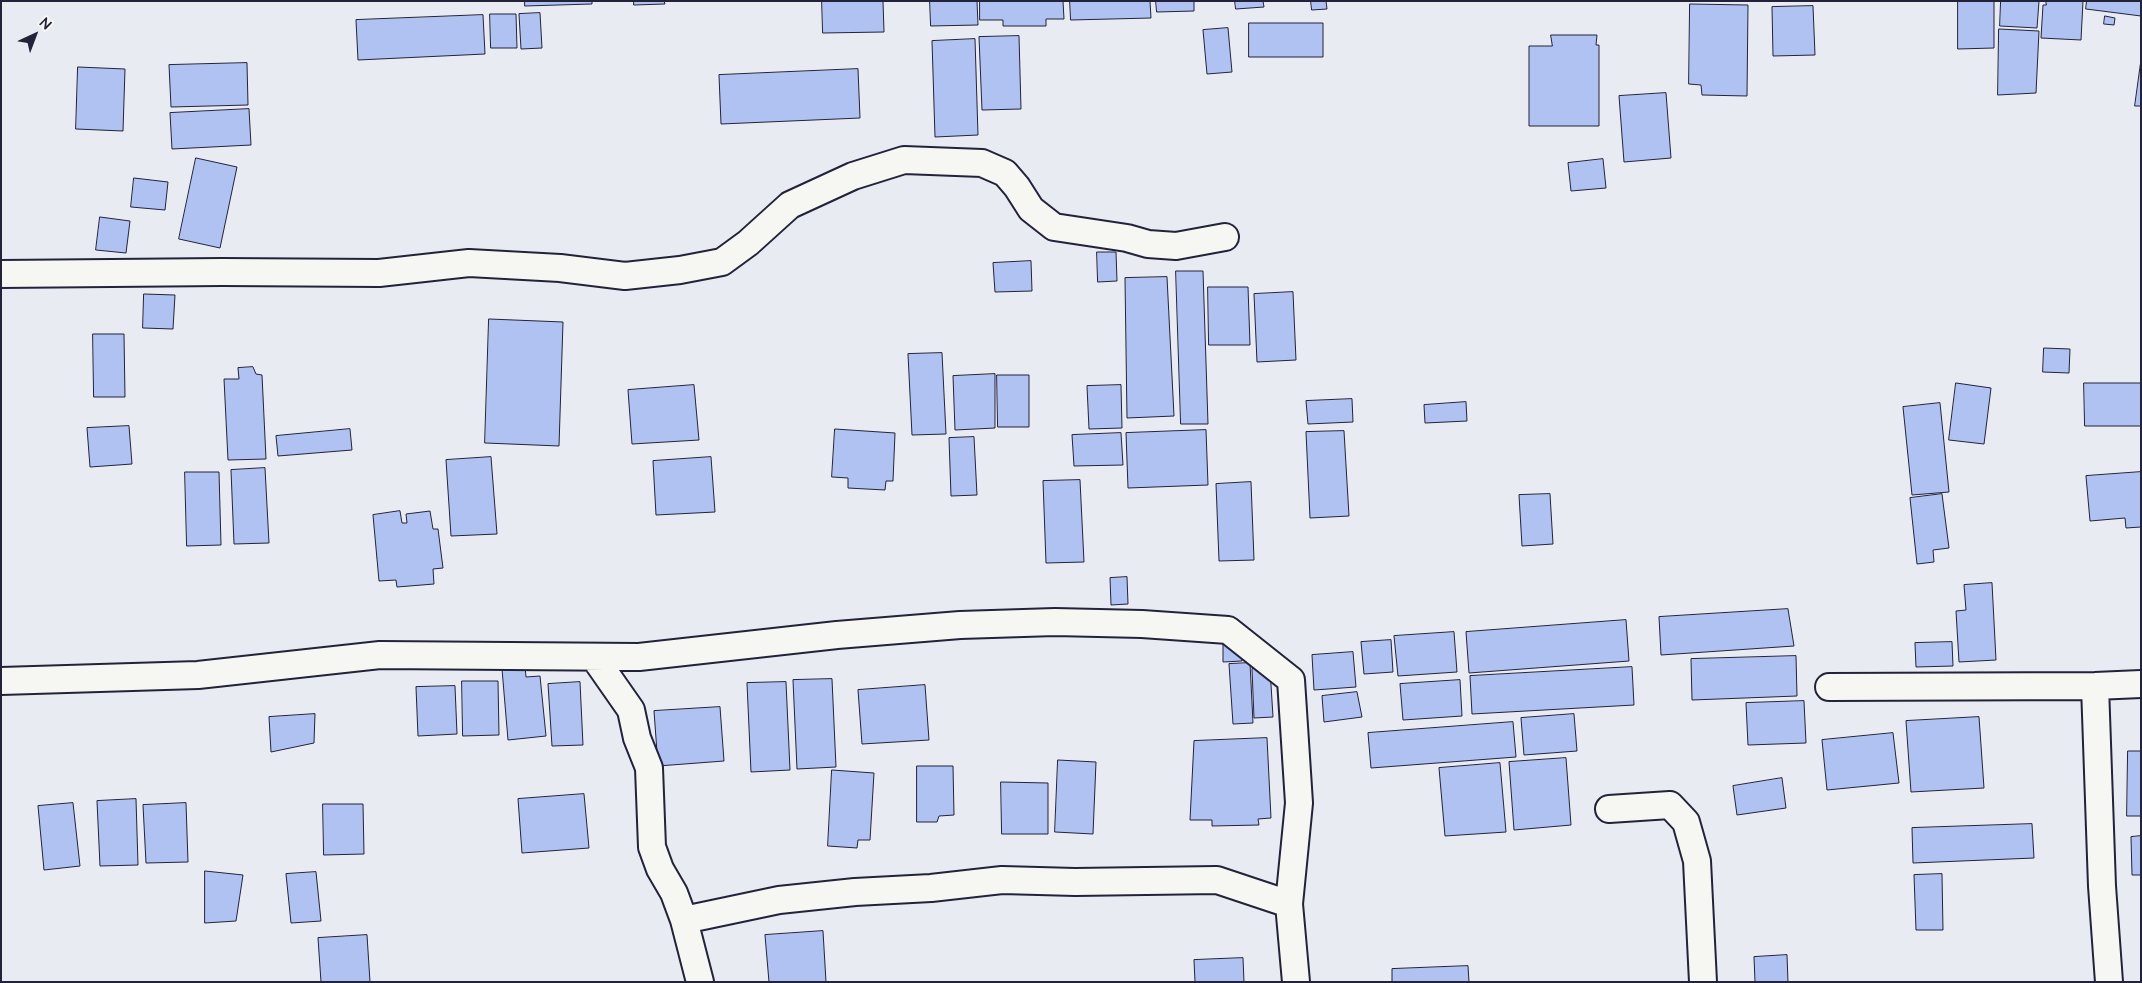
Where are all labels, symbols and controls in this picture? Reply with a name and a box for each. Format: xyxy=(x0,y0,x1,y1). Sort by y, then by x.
north arrow xyxy=(10,10,60,60)
text: N xyxy=(35,14,55,34)

